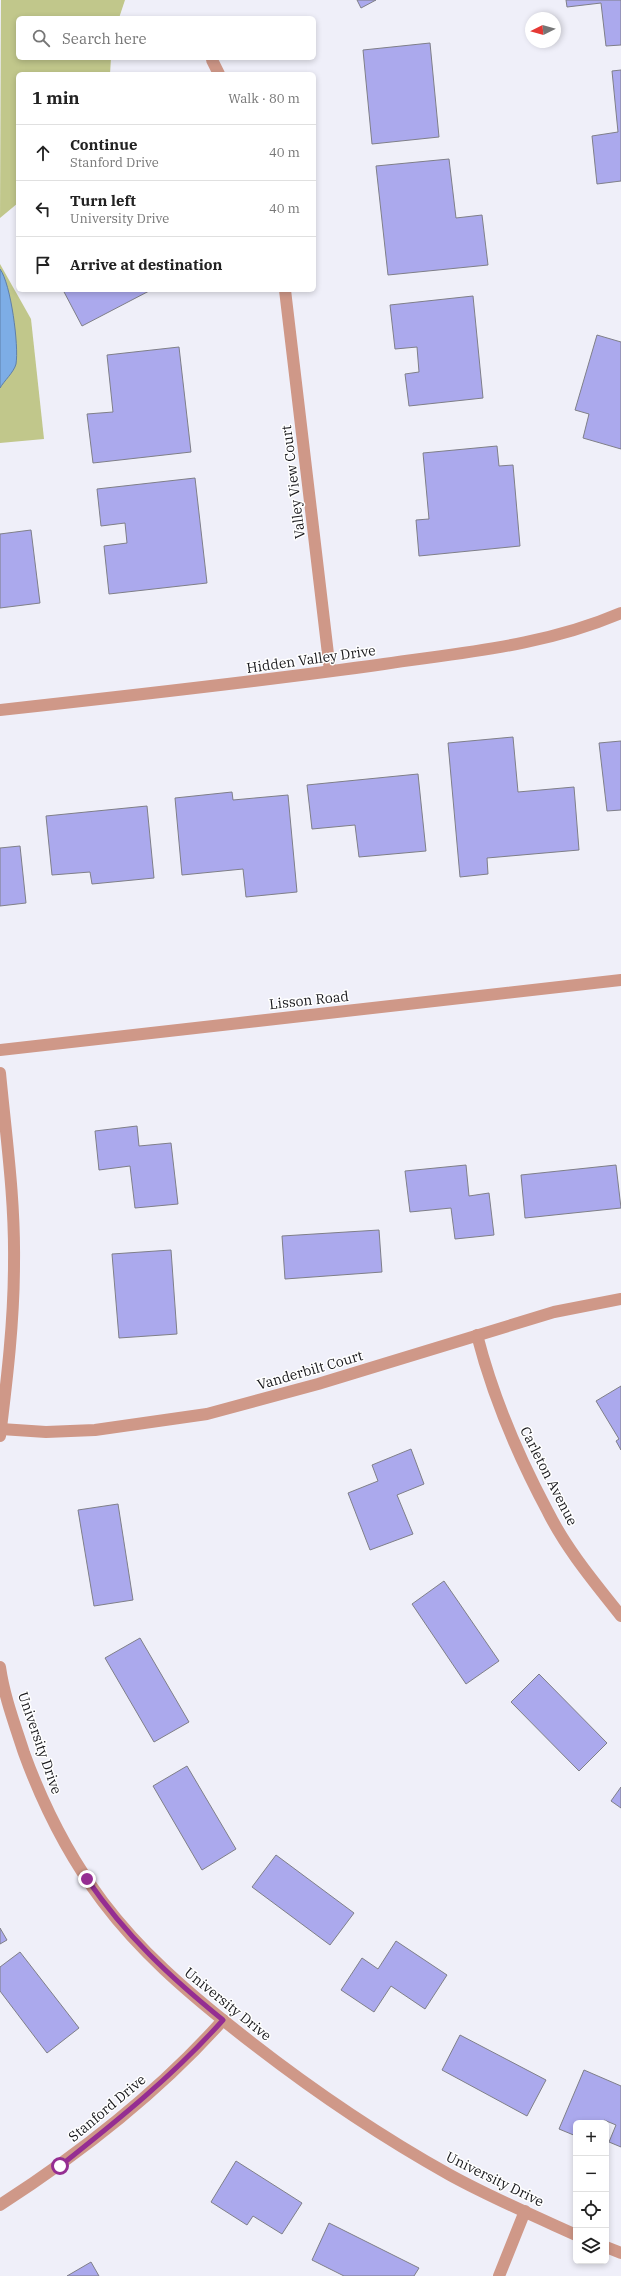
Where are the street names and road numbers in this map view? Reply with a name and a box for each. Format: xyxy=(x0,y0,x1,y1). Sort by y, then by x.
street label: Valley View Court xyxy=(277,424,309,540)
street label: Hidden Valley Drive xyxy=(245,641,377,677)
street label: Lisson Road xyxy=(268,987,350,1013)
street label: Vanderbilt Court xyxy=(255,1346,365,1394)
street label: Carleton Avenue xyxy=(516,1423,582,1529)
street label: University Drive xyxy=(14,1690,66,1796)
street label: University Drive xyxy=(181,1963,275,2045)
street label: Stanford Drive xyxy=(65,2070,149,2146)
street label: University Drive xyxy=(443,2147,547,2211)

